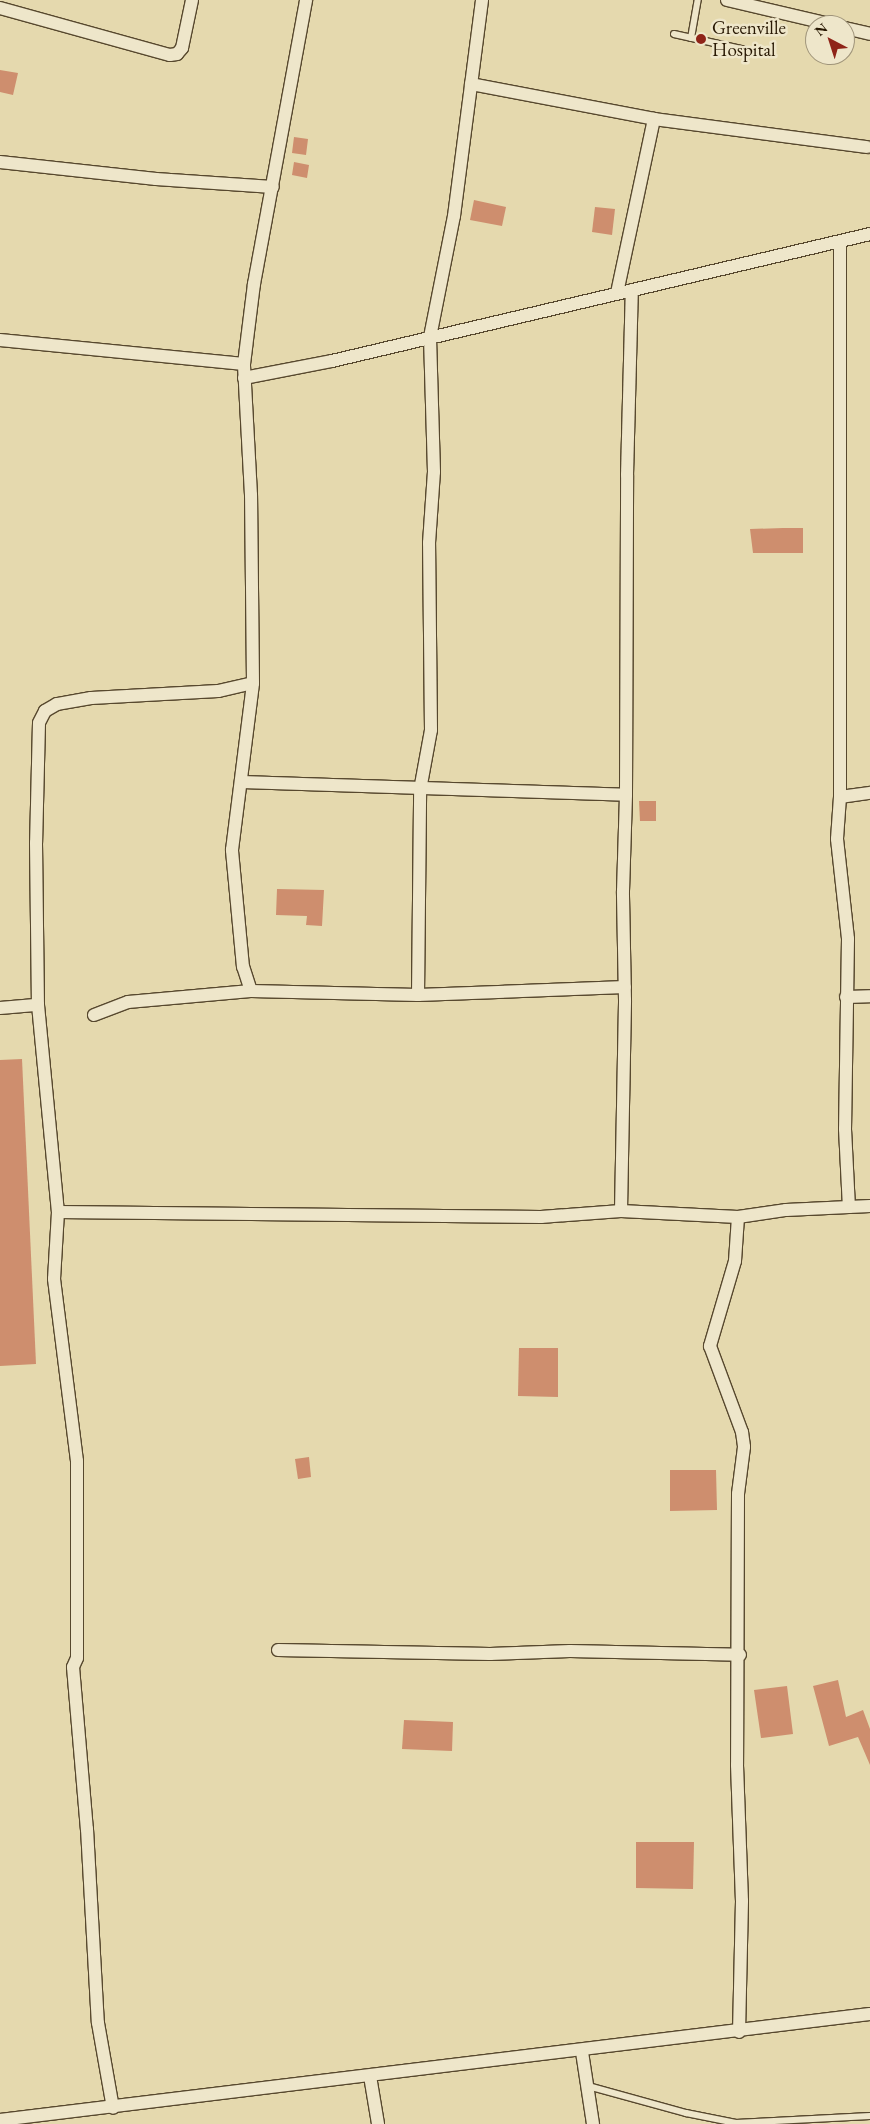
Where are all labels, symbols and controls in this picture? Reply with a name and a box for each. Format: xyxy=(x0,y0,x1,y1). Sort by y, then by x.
north arrow xyxy=(805,15,855,65)
place label: Greenville Hospital xyxy=(712,17,786,61)
text: N xyxy=(811,19,831,40)
marker: Greenville Hospital xyxy=(694,32,708,46)

